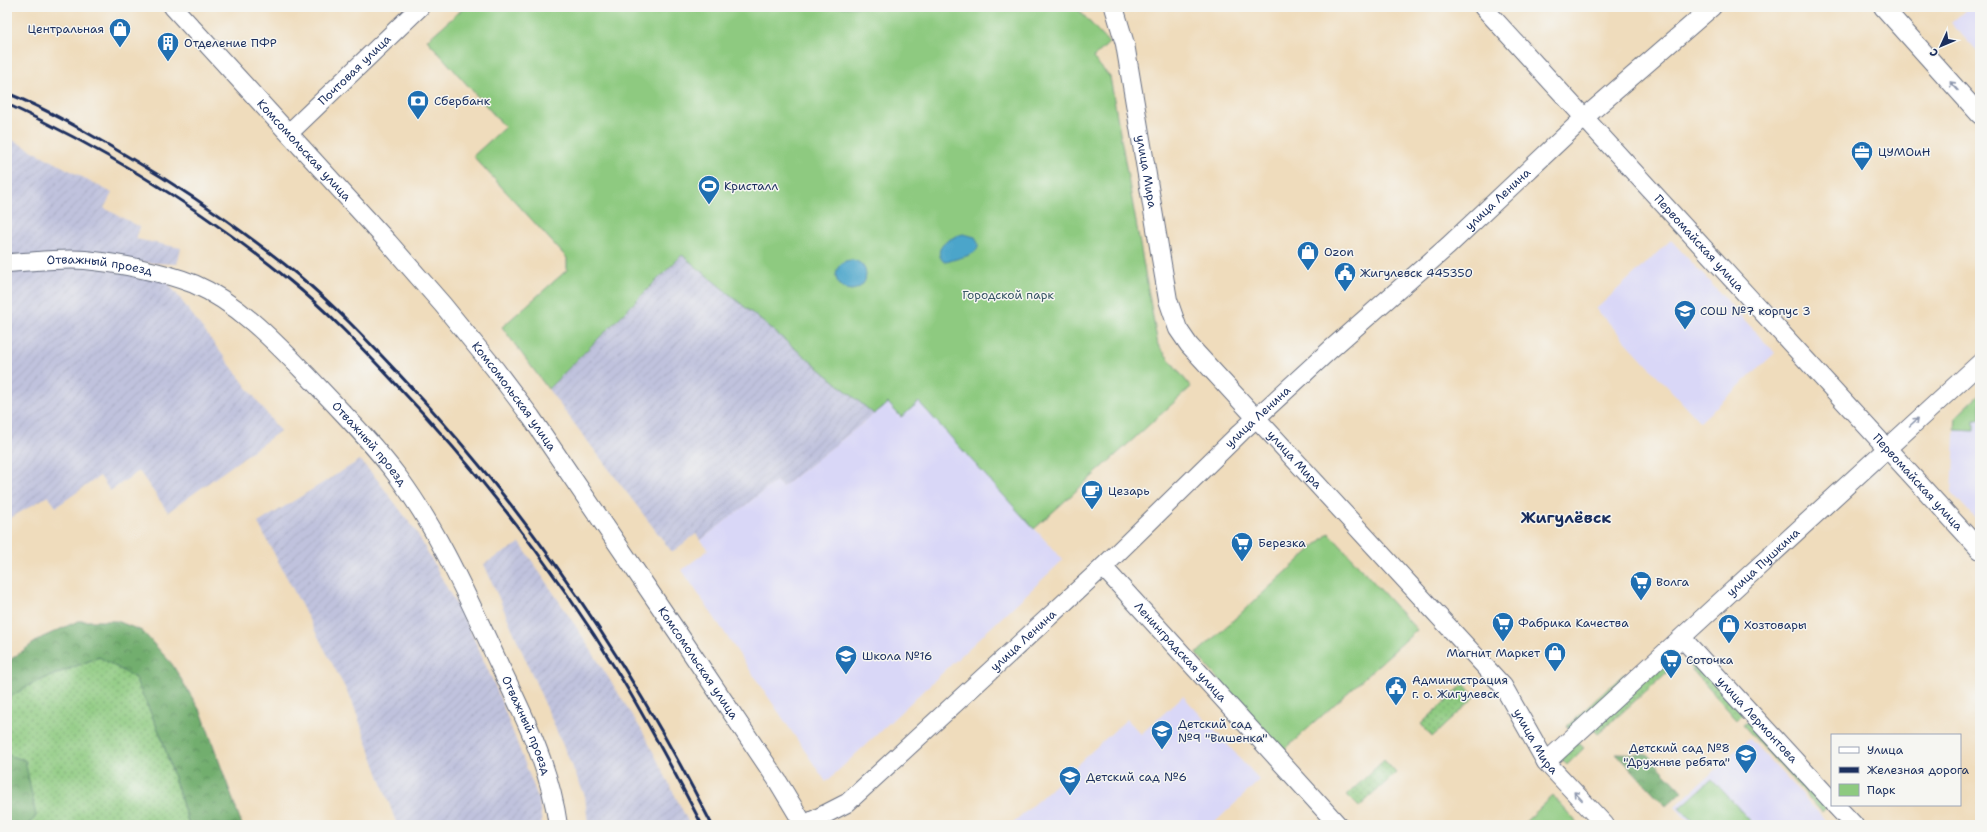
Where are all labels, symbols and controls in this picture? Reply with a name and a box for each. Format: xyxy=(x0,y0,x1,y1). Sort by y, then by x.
shop icon: Центральная xyxy=(107,16,133,49)
place label: Центральная xyxy=(28,21,104,37)
north arrow xyxy=(1921,26,1961,66)
building icon: Отделение ПФР xyxy=(155,30,181,63)
street label: Почтовая улица xyxy=(315,31,395,109)
place label: Отделение ПФР xyxy=(184,35,277,51)
text: С xyxy=(1926,45,1942,60)
one-way arrow xyxy=(1950,81,1959,91)
bank icon: Сбербанк xyxy=(405,88,431,121)
place label: Сбербанк xyxy=(434,93,491,109)
street label: Комсомольская улица xyxy=(253,96,355,205)
street label: улица Мира xyxy=(1132,134,1161,210)
office icon: ЦУМОиН xyxy=(1849,139,1875,172)
place label: ЦУМОиН xyxy=(1878,144,1931,160)
street label: улица Ленина xyxy=(1461,164,1534,234)
sports icon: Кристалл xyxy=(696,173,722,206)
place label: Кристалл xyxy=(724,178,779,194)
street label: Первомайская улица xyxy=(1651,191,1748,295)
shop icon: Ozon xyxy=(1295,239,1321,272)
place label: Ozon xyxy=(1324,244,1354,260)
street label: Отважный проезд xyxy=(46,251,154,279)
public building icon: Жигулевск 445350 xyxy=(1332,260,1358,293)
place label: Жигулевск 445350 xyxy=(1360,265,1473,281)
park label: Городской парк xyxy=(962,287,1054,303)
school or university icon: СОШ №7 корпус 3 xyxy=(1672,298,1698,331)
place label: СОШ №7 корпус 3 xyxy=(1700,303,1811,319)
street label: Комсомольская улица xyxy=(468,338,560,455)
street label: улица Ленина xyxy=(1221,382,1294,451)
street label: Отважный проезд xyxy=(328,398,410,490)
one-way arrow xyxy=(1909,417,1919,427)
street label: улица Мира xyxy=(1264,427,1326,493)
street label: Первомайская улица xyxy=(1869,430,1967,534)
cafe icon: Цезарь xyxy=(1079,478,1105,511)
place label: Цезарь xyxy=(1108,483,1150,499)
district label: Жигулёвск xyxy=(1521,507,1611,528)
street label: улица Пушкина xyxy=(1723,524,1804,600)
supermarket icon: Березка xyxy=(1229,530,1255,563)
place label: Березка xyxy=(1258,535,1306,551)
supermarket icon: Волга xyxy=(1628,569,1654,602)
place label: Волга xyxy=(1656,574,1689,590)
street label: Ленинградская улица xyxy=(1131,599,1231,706)
street label: Комсомольская улица xyxy=(654,604,742,723)
street label: улица Ленина xyxy=(987,606,1060,675)
supermarket icon: Фабрика Качества xyxy=(1490,610,1516,643)
shop icon: Хозтовары xyxy=(1716,612,1742,645)
place label: Фабрика Качества xyxy=(1518,615,1629,631)
place label: Хозтовары xyxy=(1744,617,1807,633)
shop icon: Магнит Маркет xyxy=(1542,640,1568,673)
school or university icon: Школа №16 xyxy=(833,643,859,676)
place label: Магнит Маркет xyxy=(1447,645,1541,661)
supermarket icon: Соточка xyxy=(1658,647,1684,680)
place label: Школа №16 xyxy=(862,648,932,664)
place label: Соточка xyxy=(1686,652,1734,668)
place label: Администрация г. о. Жигулевск xyxy=(1412,672,1508,702)
street label: Отважный проезд xyxy=(498,673,554,777)
street label: улица Лермонтова xyxy=(1713,673,1801,767)
public building icon: Администрация г. о. Жигулевск xyxy=(1383,674,1409,707)
street label: улица Мира xyxy=(1509,706,1562,778)
place label: Детский сад №9 "Вишенка" xyxy=(1178,716,1268,746)
school or university icon: Детский сад №9 "Вишенка" xyxy=(1149,718,1175,751)
legend xyxy=(1831,734,1961,806)
place label: Детский сад №8 "Дружные ребята" xyxy=(1623,740,1730,770)
school or university icon: Детский сад №8 "Дружные ребята" xyxy=(1733,742,1759,775)
text: Улица xyxy=(1867,742,1904,758)
text: Железная дорога xyxy=(1867,762,1970,778)
school or university icon: Детский сад №6 xyxy=(1057,764,1083,797)
place label: Детский сад №6 xyxy=(1086,769,1187,785)
text: Парк xyxy=(1867,782,1896,798)
one-way arrow xyxy=(1574,792,1583,802)

